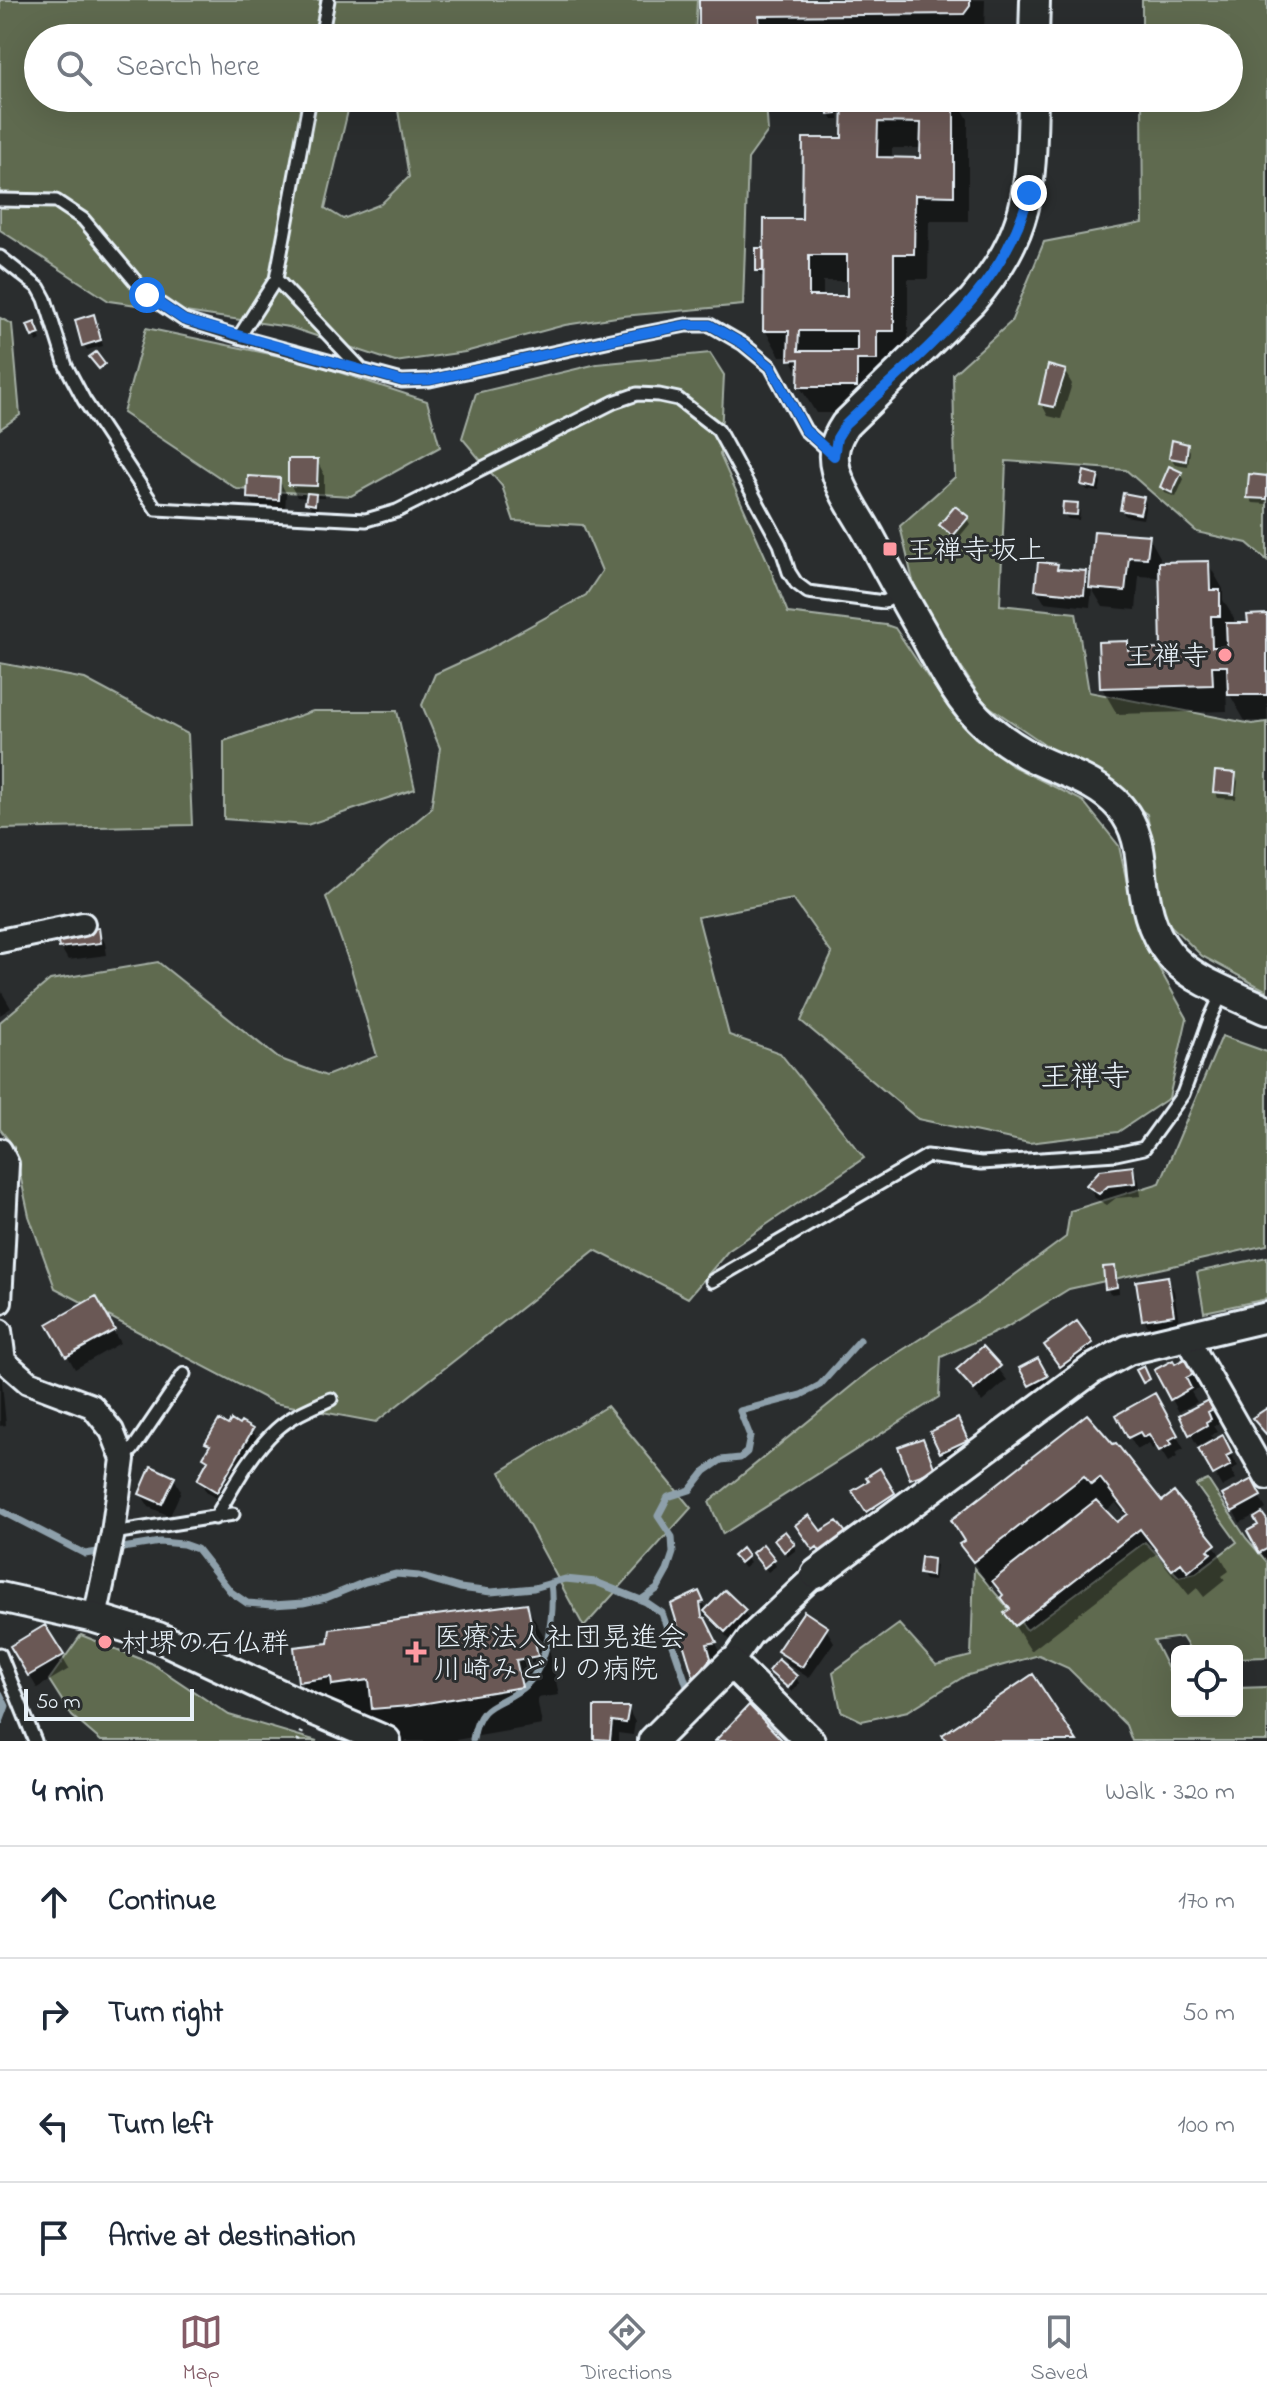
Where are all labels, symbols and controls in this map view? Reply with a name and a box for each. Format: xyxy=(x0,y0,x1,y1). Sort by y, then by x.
search box xyxy=(24,24,1243,112)
icon: search xyxy=(52,46,96,90)
text: Search here xyxy=(116,46,260,90)
route end xyxy=(1011,175,1047,211)
route start xyxy=(129,277,165,313)
place label: 王禅寺坂上 xyxy=(906,532,1046,573)
marker: 王禅寺坂上 xyxy=(881,540,899,558)
place label: 王禅寺 xyxy=(1125,638,1209,679)
marker: 王禅寺 xyxy=(1216,646,1234,664)
district label: 王禅寺 xyxy=(1040,1057,1130,1101)
place label: 医療法人社団晃進会 川崎みどりの病院 xyxy=(434,1619,686,1692)
place label: 村堺の石仏群 xyxy=(121,1625,289,1666)
marker: 村堺の石仏群 xyxy=(96,1633,114,1651)
marker: 医療法人社団晃進会 川崎みどりの病院 xyxy=(405,1641,427,1663)
map controls xyxy=(1171,1645,1243,1717)
button: locate xyxy=(1171,1645,1243,1717)
scale bar xyxy=(24,1685,194,1721)
text: 50 m xyxy=(36,1687,81,1719)
text: 4 min xyxy=(32,1768,104,1818)
text: Walk · 320 m xyxy=(1105,1774,1235,1812)
icon: ahead xyxy=(32,1880,76,1924)
text: Continue xyxy=(108,1880,216,1924)
text: 170 m xyxy=(1178,1883,1235,1921)
icon: right xyxy=(32,1992,76,2036)
text: Turn right xyxy=(108,1992,223,2036)
text: 50 m xyxy=(1182,1995,1235,2033)
icon: left xyxy=(32,2104,76,2148)
text: Turn left xyxy=(108,2104,213,2148)
text: 100 m xyxy=(1178,2107,1235,2145)
icon: arrive xyxy=(32,2216,76,2260)
text: Arrive at destination xyxy=(108,2216,356,2260)
tab: Map xyxy=(179,2310,223,2390)
tab: Directions xyxy=(581,2310,672,2390)
tab: Saved xyxy=(1031,2310,1088,2390)

